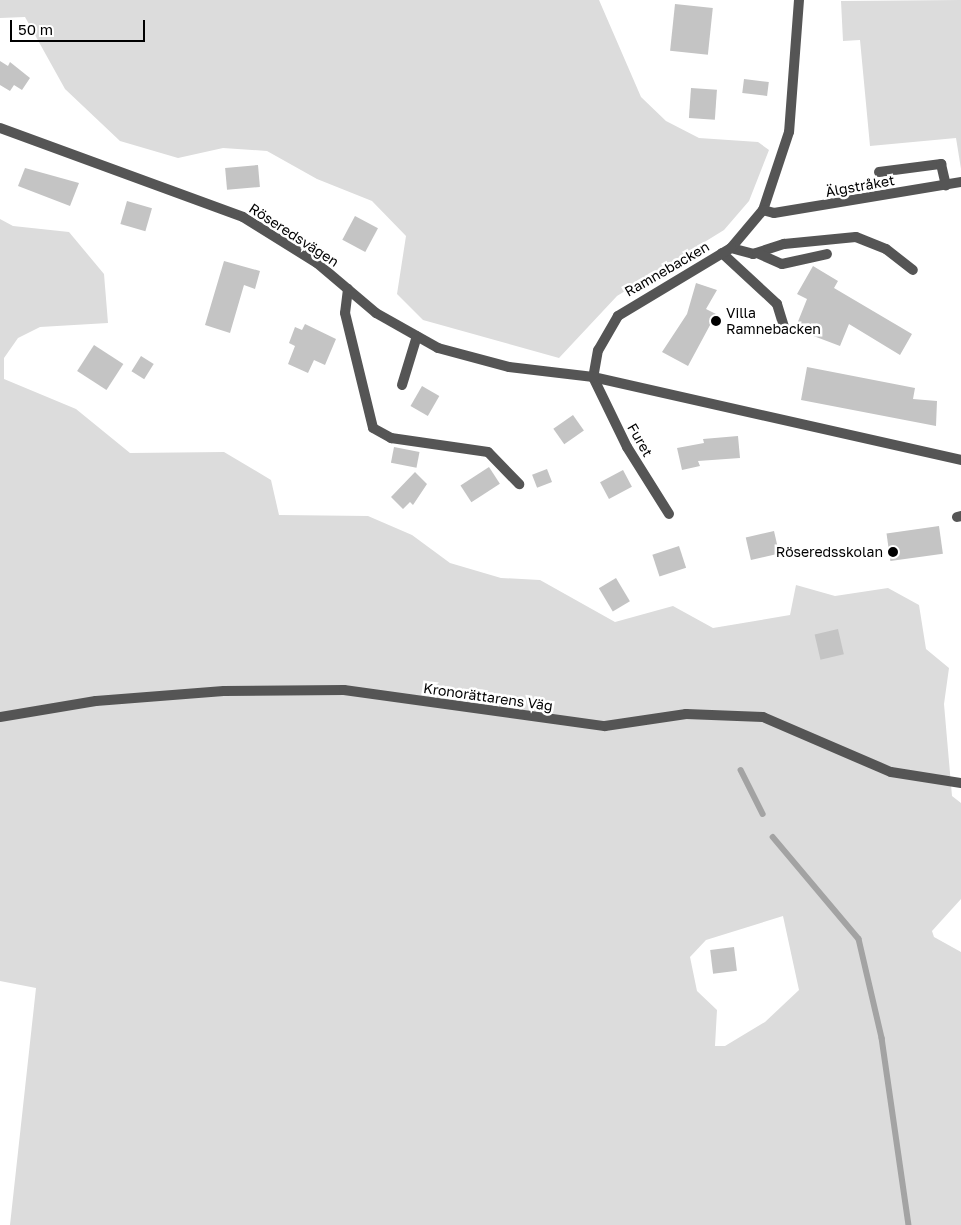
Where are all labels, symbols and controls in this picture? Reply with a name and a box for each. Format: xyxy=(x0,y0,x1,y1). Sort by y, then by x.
scale bar xyxy=(12,10,148,42)
text: 50 m xyxy=(18,20,53,38)
street label: Älgstråket xyxy=(824,172,896,200)
street label: Röseredsvägen xyxy=(246,200,342,270)
street label: Ramnebacken xyxy=(622,238,712,300)
place label: Villa Ramnebacken xyxy=(726,305,821,338)
marker: Villa Ramnebacken xyxy=(710,315,722,327)
street label: Furet xyxy=(624,420,656,460)
place label: Röseredsskolan xyxy=(776,544,883,560)
marker: Röseredsskolan xyxy=(887,546,899,558)
street label: Kronorättarens Väg xyxy=(422,680,554,714)

